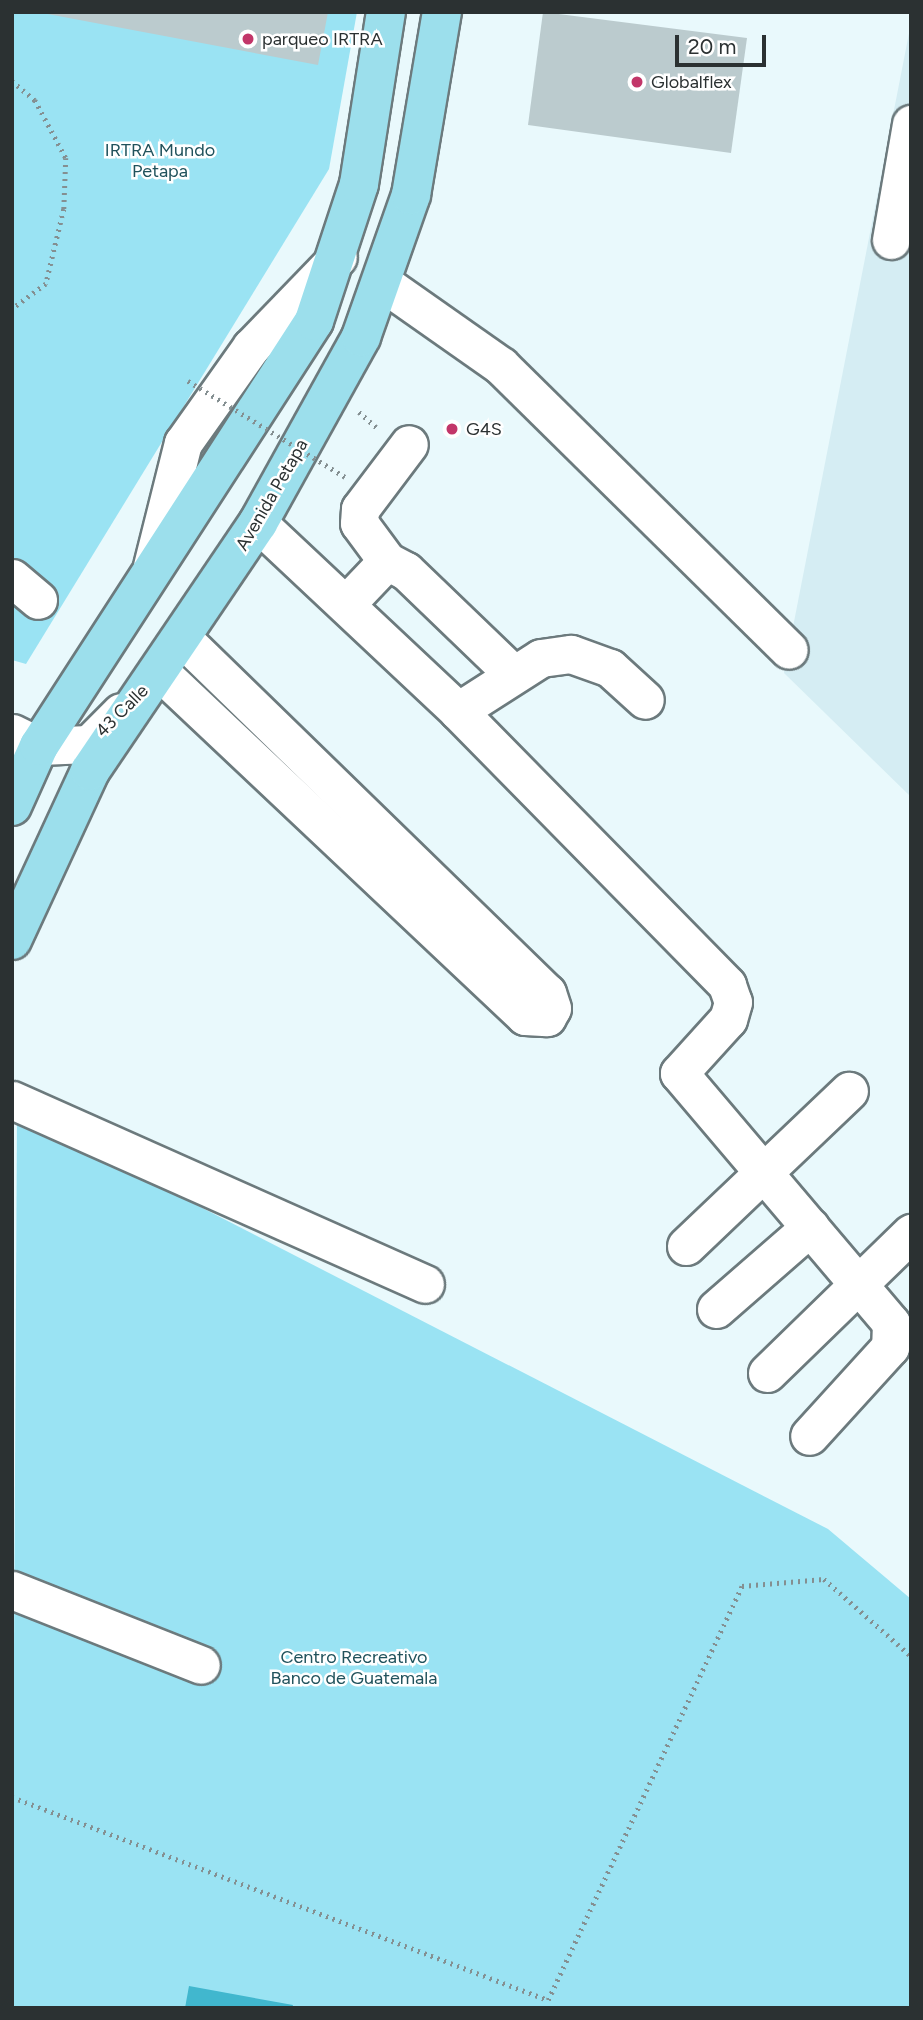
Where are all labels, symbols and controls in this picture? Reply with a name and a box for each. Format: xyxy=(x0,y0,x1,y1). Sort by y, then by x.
scale bar xyxy=(678,21,769,65)
place label: parqueo IRTRA xyxy=(262,28,383,50)
marker: parqueo IRTRA xyxy=(240,31,256,47)
text: 20 m xyxy=(688,34,736,59)
place label: Globalflex xyxy=(651,71,732,93)
marker: Globalflex xyxy=(629,74,645,90)
park label: IRTRA Mundo Petapa xyxy=(105,140,215,182)
place label: G4S xyxy=(466,418,502,440)
marker: G4S xyxy=(444,421,460,437)
street label: Avenida Petapa xyxy=(231,435,313,555)
street label: 43 Calle xyxy=(91,680,153,742)
park label: Centro Recreativo Banco de Guatemala xyxy=(271,1647,437,1690)

